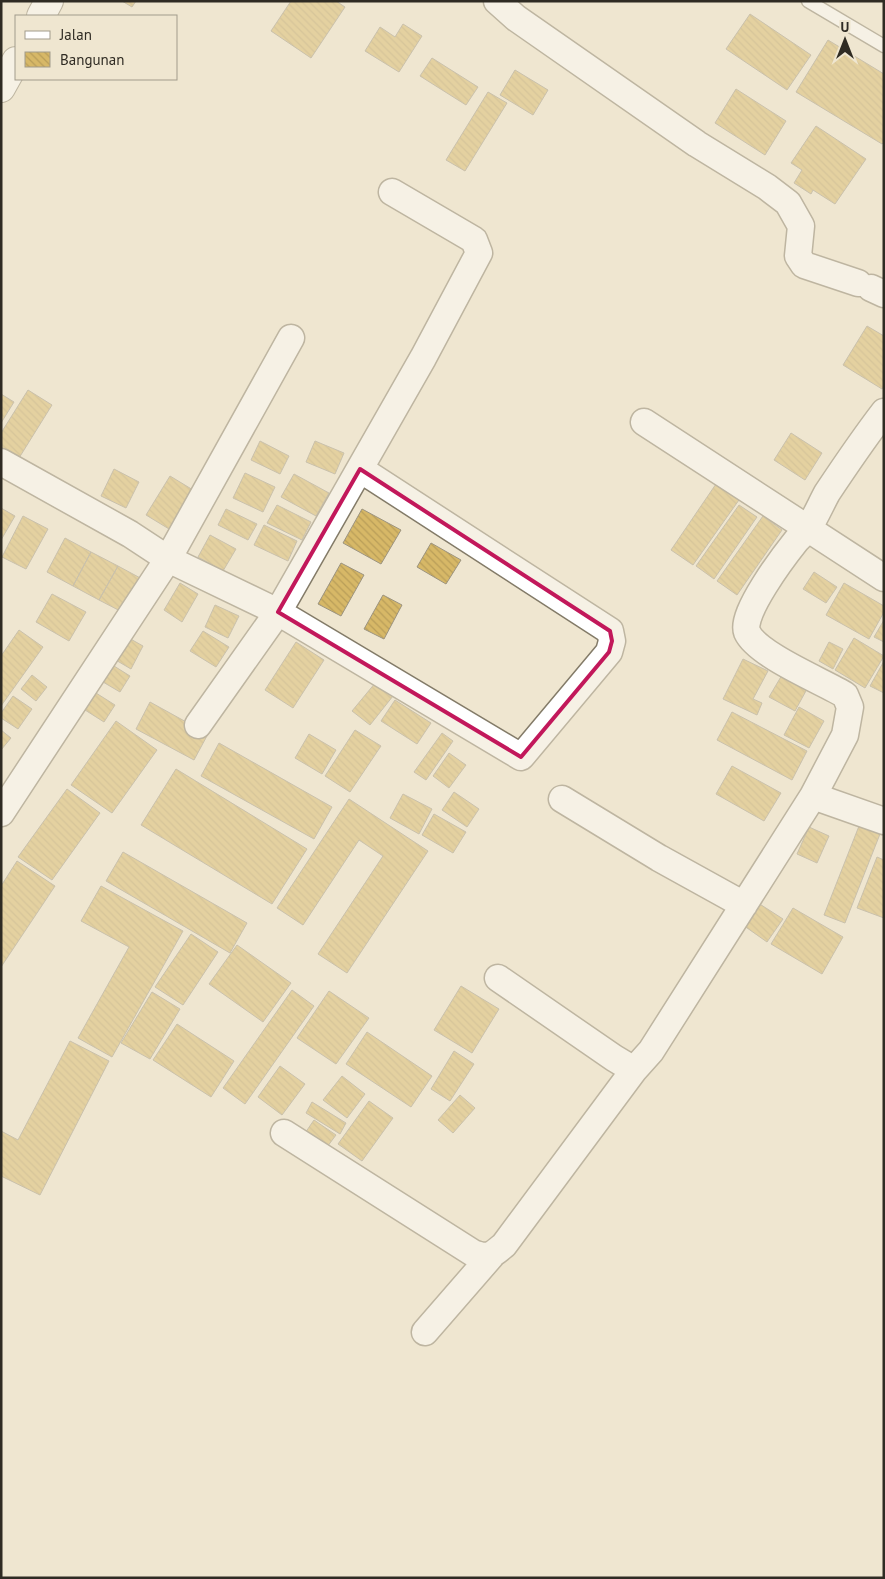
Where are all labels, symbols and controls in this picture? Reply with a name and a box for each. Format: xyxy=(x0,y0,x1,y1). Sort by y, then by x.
legend xyxy=(15,15,178,80)
north arrow xyxy=(820,15,870,65)
text: U xyxy=(841,18,849,36)
text: Jalan xyxy=(59,25,92,44)
text: Bangunan xyxy=(60,50,124,69)

